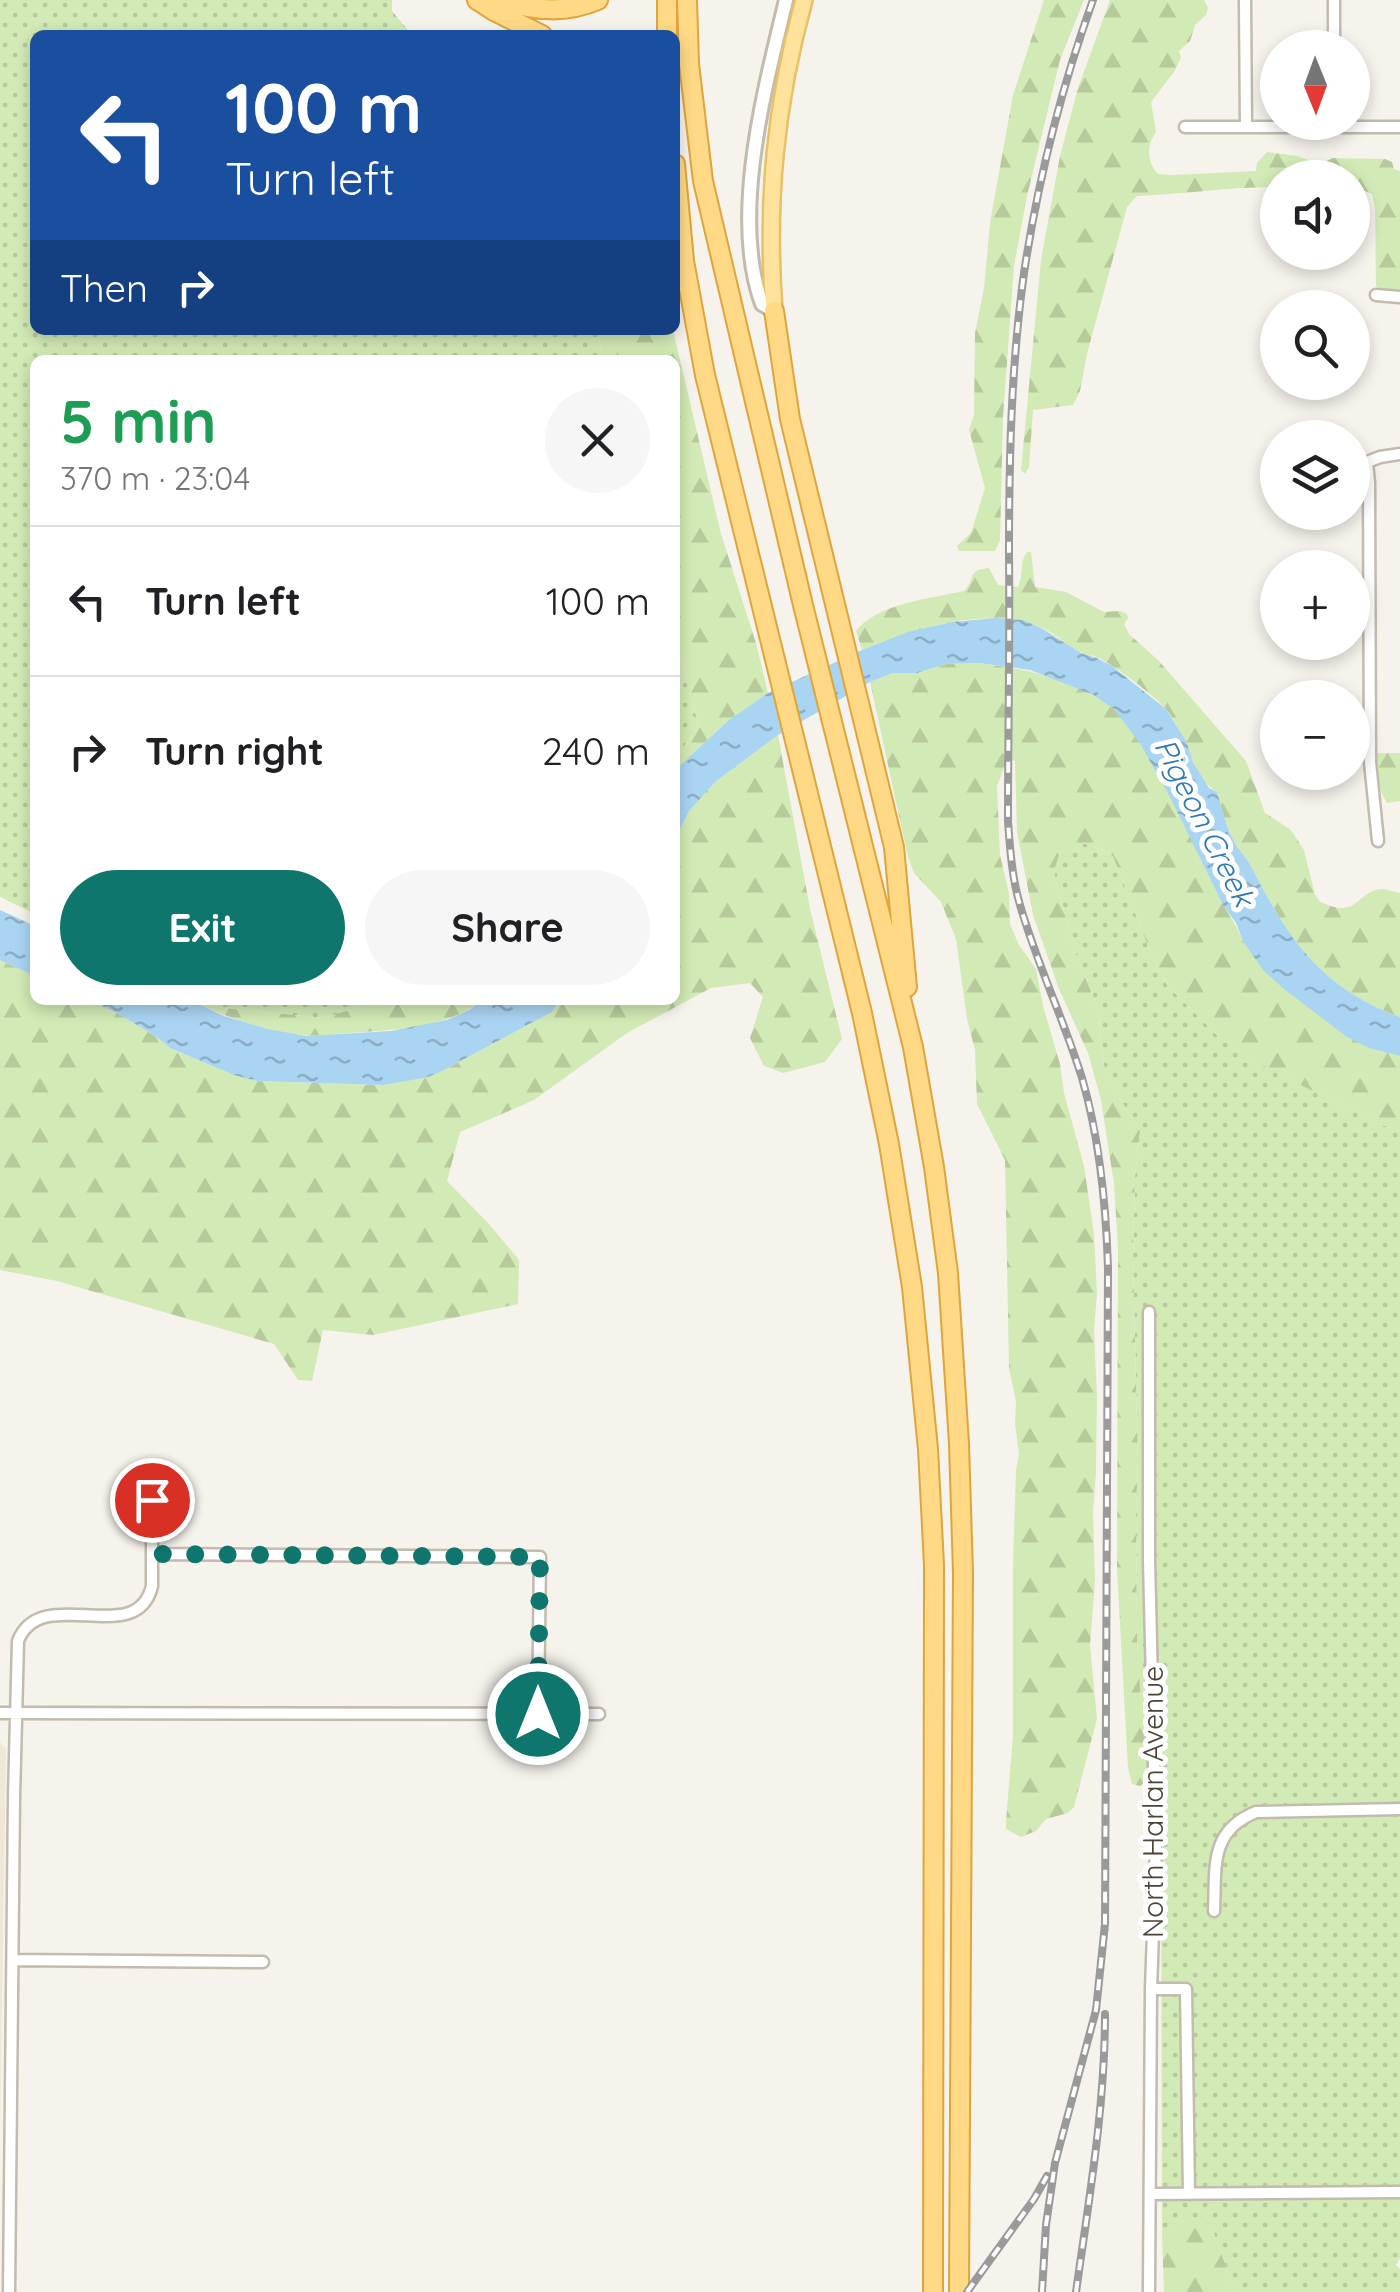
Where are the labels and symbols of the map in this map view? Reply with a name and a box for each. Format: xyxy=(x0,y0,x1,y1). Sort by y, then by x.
north arrow xyxy=(1260,30,1370,140)
water label: Pigeon Creek xyxy=(1146,732,1265,915)
pin xyxy=(110,1458,195,1543)
position arrow xyxy=(486,1662,590,1766)
street label: North Harlan Avenue xyxy=(1135,1666,1170,1938)

